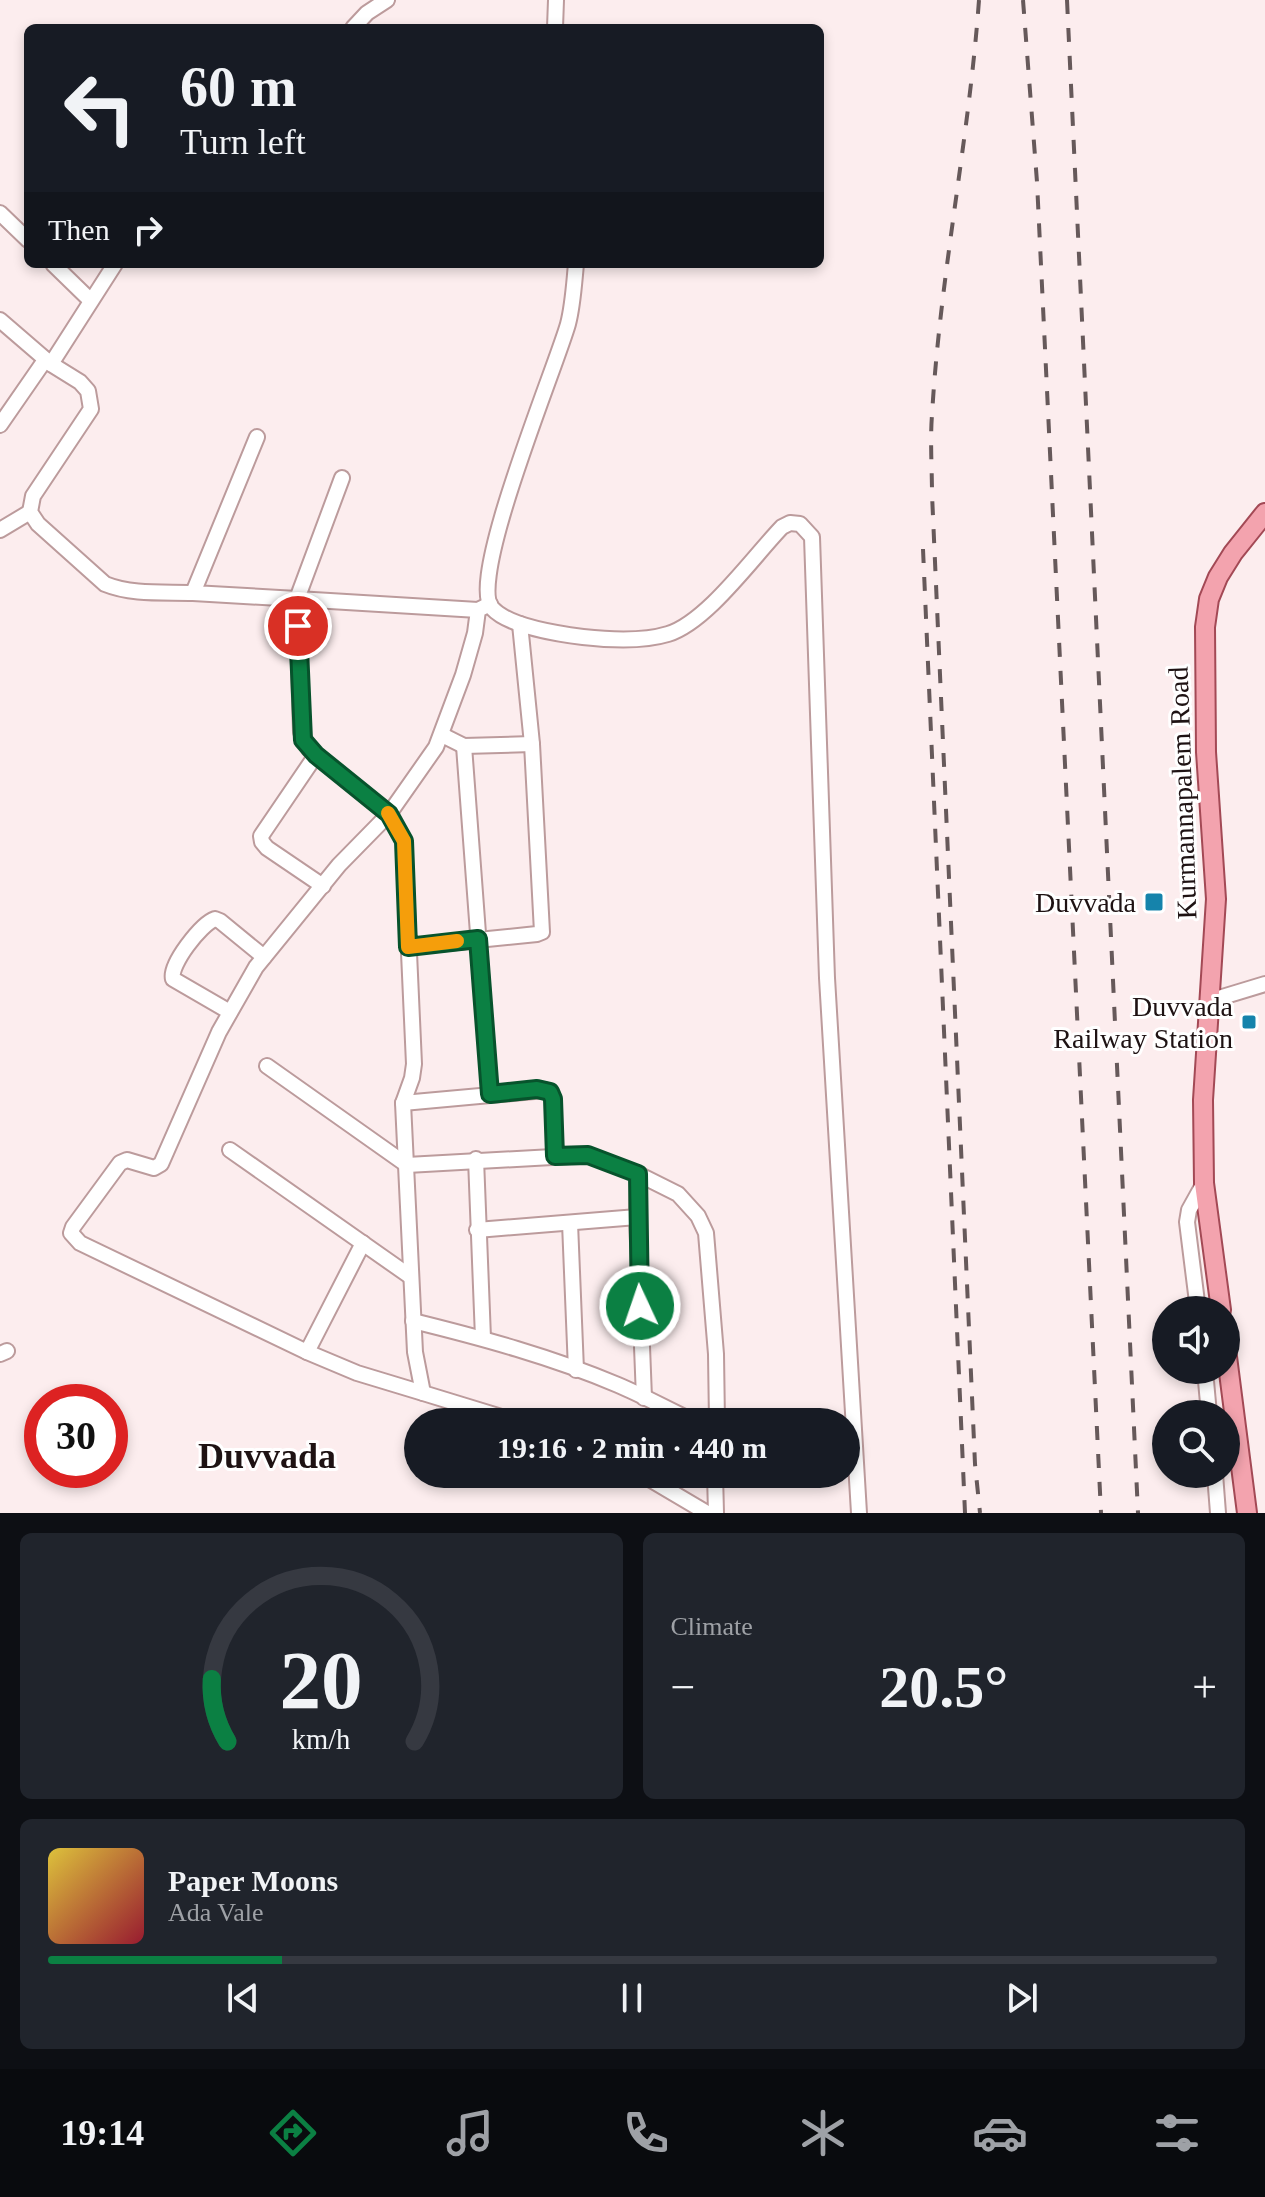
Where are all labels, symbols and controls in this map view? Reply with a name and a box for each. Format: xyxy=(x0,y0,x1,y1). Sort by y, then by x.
icon: left xyxy=(48,56,152,160)
text: 60 m xyxy=(180,56,297,118)
text: Turn left xyxy=(180,122,306,162)
icon: right xyxy=(126,208,170,252)
text: Then xyxy=(48,213,110,246)
pin xyxy=(264,592,332,660)
icon: arrive xyxy=(276,604,320,648)
street label: Kurmannapalem Road xyxy=(1163,666,1202,920)
place label: Duvvada xyxy=(1035,887,1137,918)
marker: Duvvada xyxy=(1143,891,1165,913)
place label: Duvvada Railway Station xyxy=(1053,991,1234,1054)
marker: Duvvada Railway Station xyxy=(1240,1013,1258,1031)
position arrow xyxy=(598,1264,682,1348)
map controls xyxy=(1152,1296,1240,1488)
button: sound xyxy=(1152,1296,1240,1384)
speed limit sign: 30 xyxy=(24,1384,128,1488)
button: search xyxy=(1152,1400,1240,1488)
text: 19:16 · 2 min · 440 m xyxy=(497,1431,767,1464)
district label: Duvvada xyxy=(198,1436,336,1476)
text: Climate xyxy=(671,1612,753,1641)
text: 20 xyxy=(280,1634,363,1726)
text: 20.5° xyxy=(879,1654,1008,1720)
text: − xyxy=(671,1663,695,1712)
text: + xyxy=(1192,1663,1217,1712)
text: km/h xyxy=(292,1724,351,1755)
text: Paper Moons xyxy=(168,1864,338,1897)
text: Ada Vale xyxy=(168,1898,264,1927)
icon: previous xyxy=(221,1976,265,2020)
icon: pause xyxy=(610,1976,654,2020)
icon: next xyxy=(1000,1976,1044,2020)
icon: directions xyxy=(265,2105,321,2161)
icon: music xyxy=(442,2105,498,2161)
icon: phone xyxy=(618,2105,674,2161)
icon: climate xyxy=(795,2105,851,2161)
icon: car xyxy=(972,2105,1028,2161)
icon: filters xyxy=(1149,2105,1205,2161)
text: 19:14 xyxy=(60,2113,144,2153)

